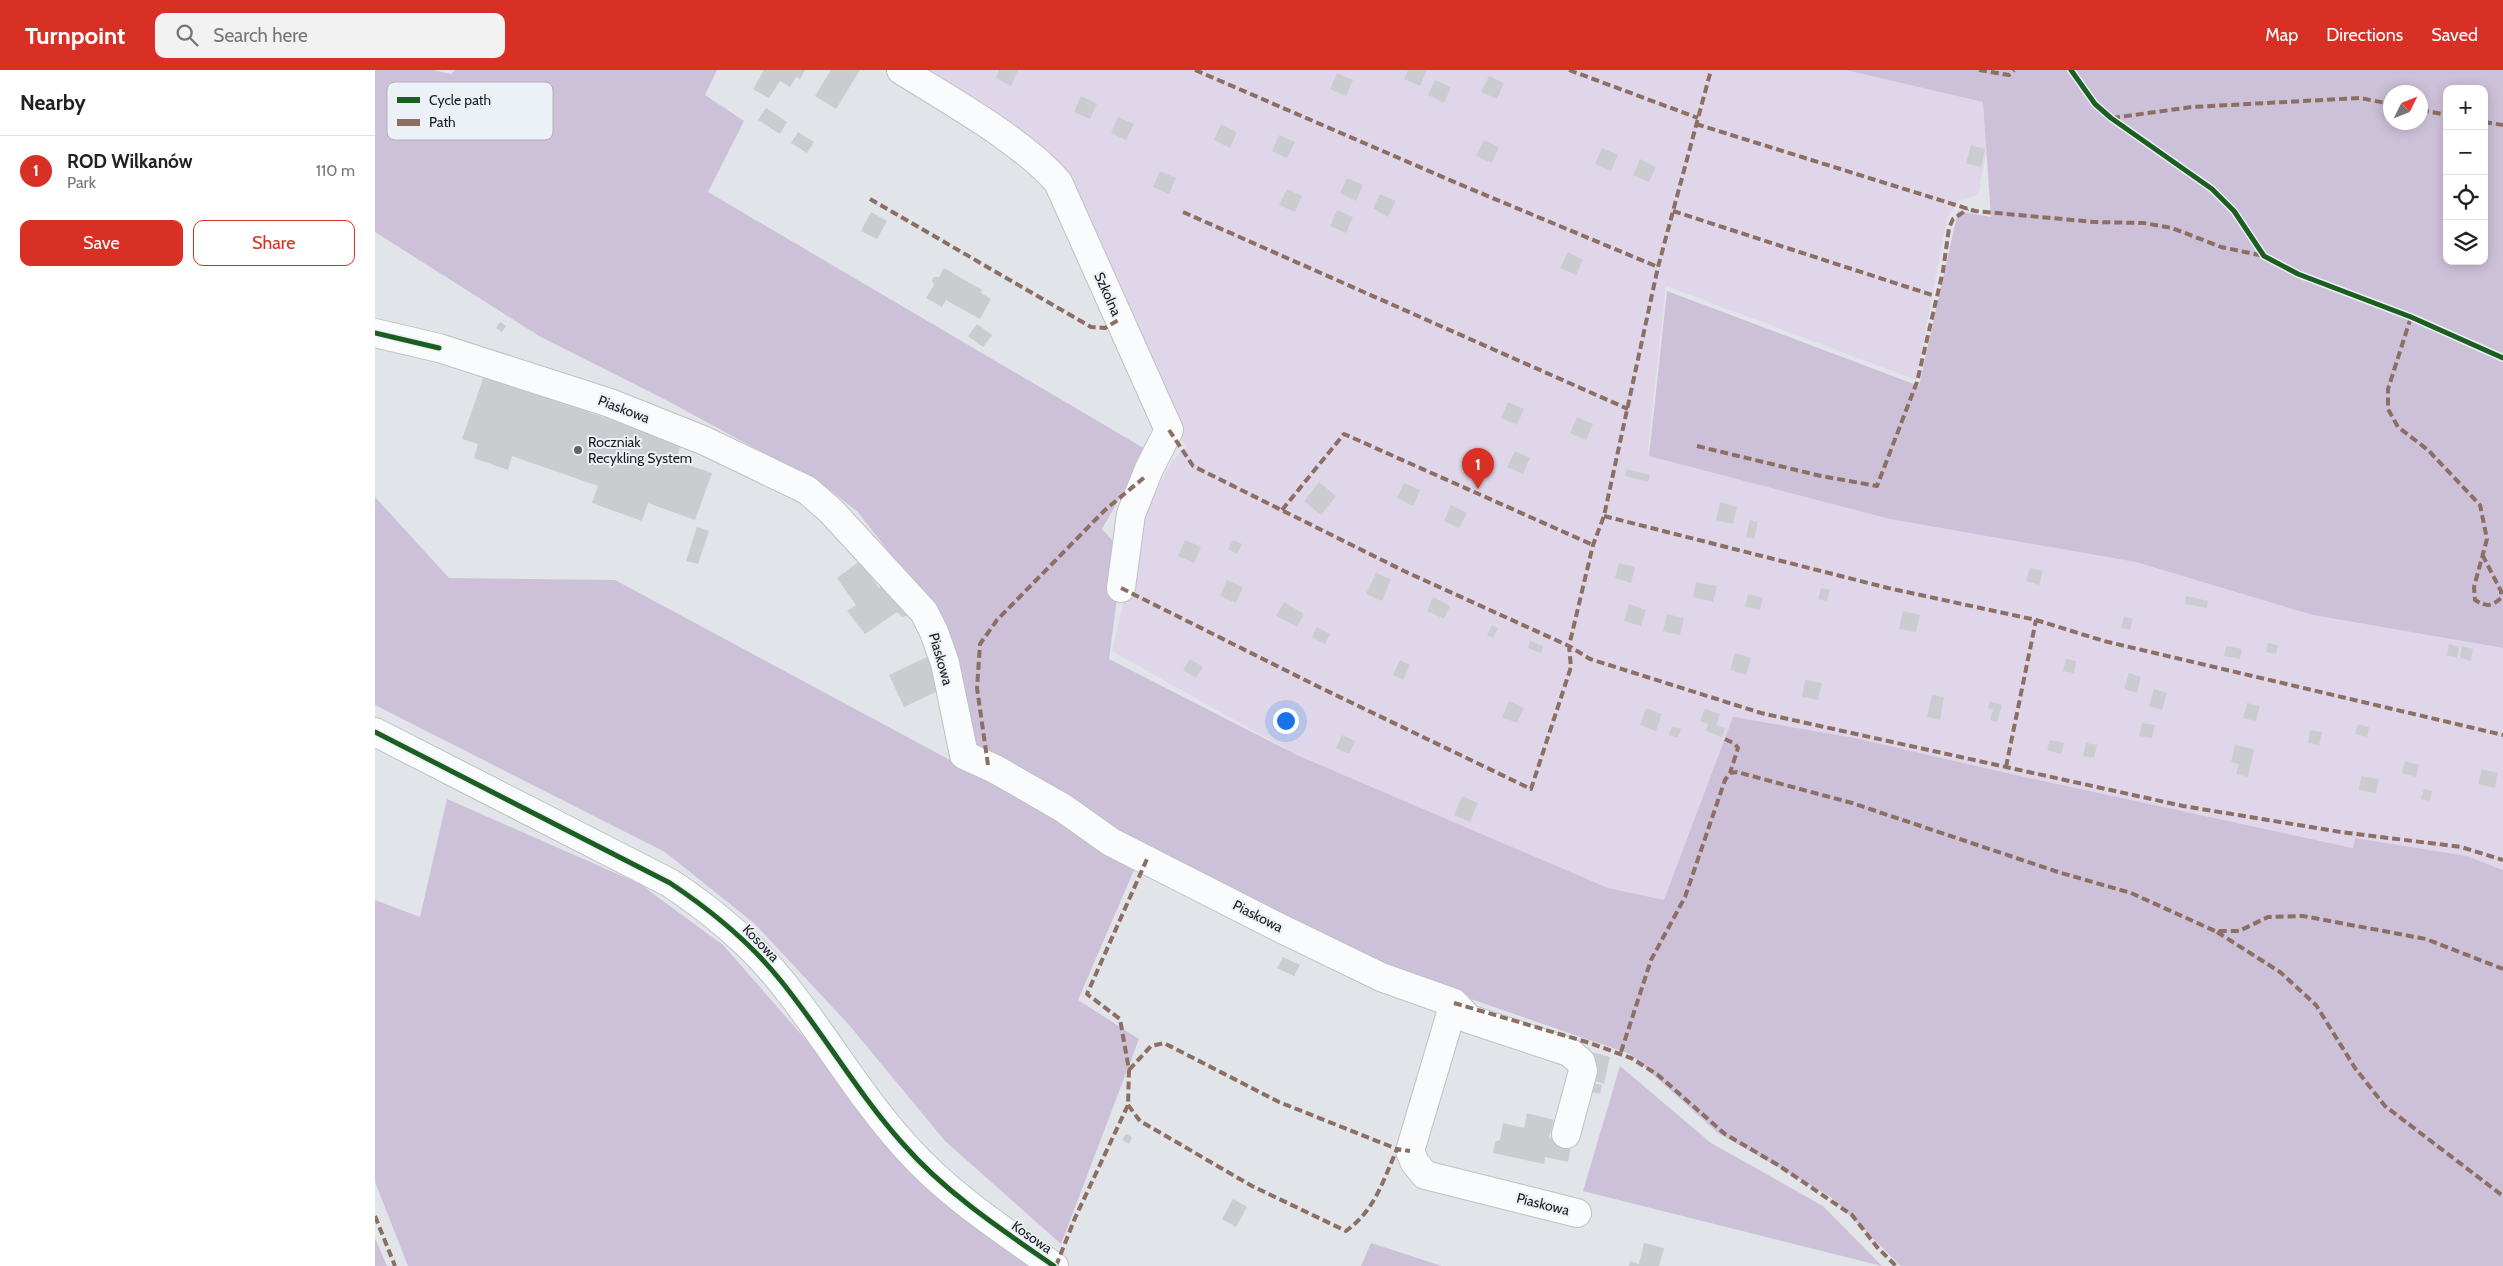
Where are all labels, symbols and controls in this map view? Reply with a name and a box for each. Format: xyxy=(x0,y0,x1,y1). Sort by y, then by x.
search box xyxy=(155,13,505,58)
text: Turnpoint xyxy=(25,21,125,50)
icon: search xyxy=(173,21,201,49)
text: Search here xyxy=(213,24,308,47)
text: Map xyxy=(2265,24,2298,46)
text: Directions xyxy=(2326,24,2403,46)
text: Saved xyxy=(2431,24,2478,46)
legend xyxy=(387,82,553,140)
north arrow xyxy=(2383,85,2428,130)
map controls xyxy=(2443,85,2488,265)
button: + xyxy=(2443,85,2488,130)
text: Nearby xyxy=(20,90,86,115)
text: Cycle path xyxy=(429,91,491,109)
text: Path xyxy=(429,113,456,131)
button: − xyxy=(2443,130,2488,175)
text: ROD Wilkanów xyxy=(67,150,193,173)
text: 1 xyxy=(33,161,39,180)
text: 110 m xyxy=(316,161,355,180)
text: Park xyxy=(67,173,96,192)
button: locate xyxy=(2443,175,2488,220)
button: Save xyxy=(20,220,183,266)
button: Share xyxy=(193,220,355,266)
button: layers xyxy=(2443,220,2488,265)
street label: Szkolna xyxy=(1090,269,1126,319)
street label: Piaskowa xyxy=(596,391,653,427)
place label: Roczniak Recykling System xyxy=(588,433,692,467)
marker: Roczniak Recykling System xyxy=(572,444,584,456)
pin: 1 xyxy=(1462,448,1494,489)
street label: Piaskowa xyxy=(925,631,957,688)
your location xyxy=(1273,708,1299,734)
street label: Piaskowa xyxy=(1230,896,1286,936)
street label: Kosowa xyxy=(739,920,783,966)
street label: Piaskowa xyxy=(1515,1189,1572,1219)
street label: Kosowa xyxy=(1008,1217,1056,1258)

